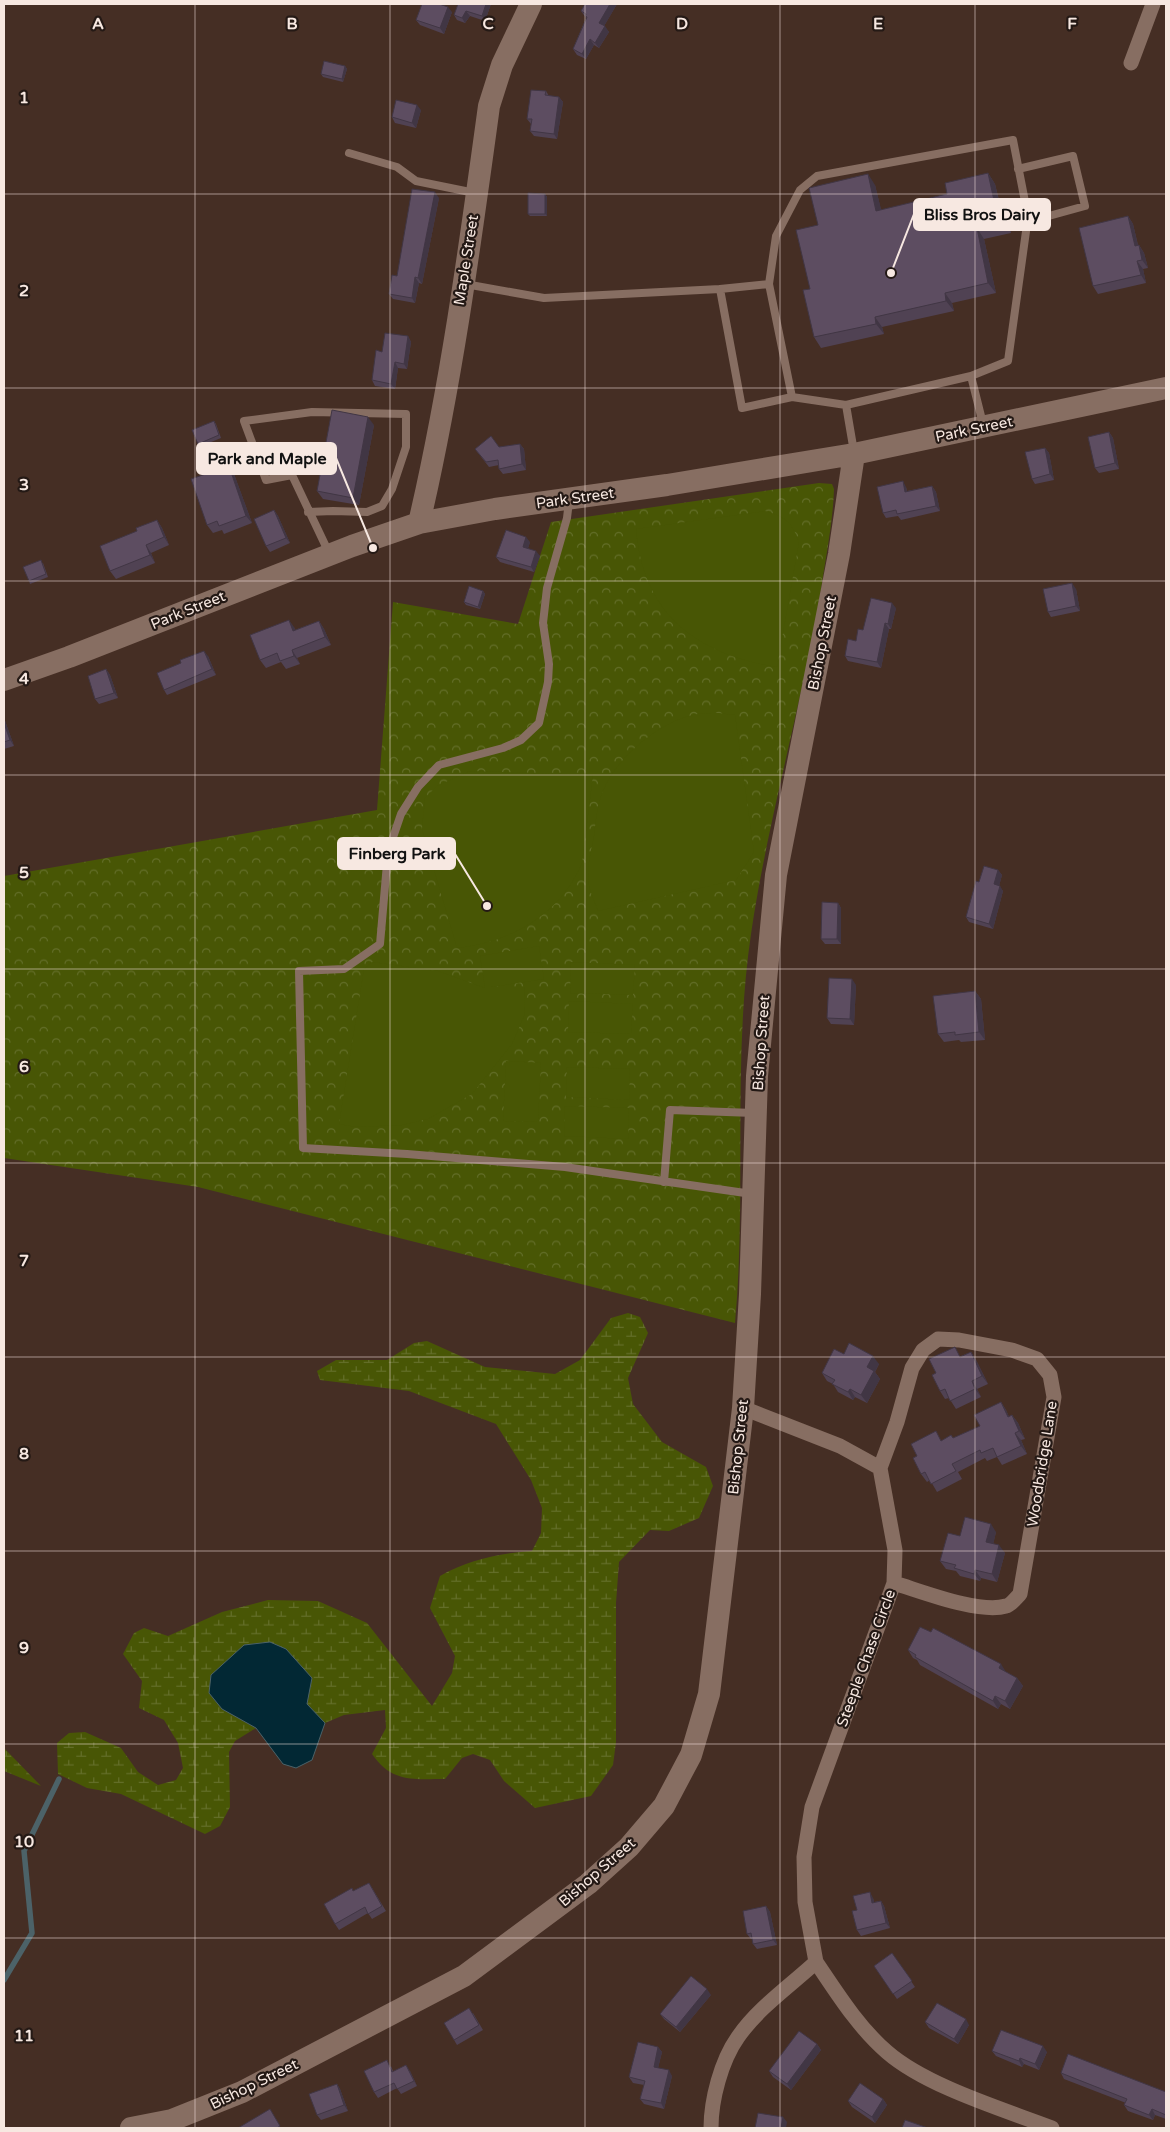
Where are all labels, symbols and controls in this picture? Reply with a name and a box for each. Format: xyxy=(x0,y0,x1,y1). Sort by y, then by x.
text: A xyxy=(92,14,104,34)
text: B xyxy=(286,14,298,34)
text: C xyxy=(482,14,494,34)
text: D xyxy=(676,14,688,34)
text: E xyxy=(873,14,883,34)
text: F xyxy=(1067,14,1077,34)
text: 1 xyxy=(19,88,29,108)
callout: Bliss Bros Dairy xyxy=(914,199,1050,230)
text: Bliss Bros Dairy xyxy=(924,205,1041,225)
street label: Maple Street xyxy=(450,213,482,307)
text: 2 xyxy=(19,281,29,301)
street label: Park Street xyxy=(934,412,1015,446)
callout: Park and Maple xyxy=(197,443,336,474)
text: Park and Maple xyxy=(208,449,326,469)
text: 3 xyxy=(19,475,29,495)
street label: Park Street xyxy=(535,484,616,512)
street label: Park Street xyxy=(148,587,228,633)
street label: Bishop Street xyxy=(804,594,840,692)
text: 4 xyxy=(19,669,29,689)
callout: Finberg Park xyxy=(338,838,455,869)
text: Finberg Park xyxy=(349,844,446,864)
text: 5 xyxy=(19,863,29,883)
street label: Bishop Street xyxy=(749,994,773,1091)
text: 6 xyxy=(19,1057,29,1077)
text: 7 xyxy=(19,1251,29,1271)
street label: Bishop Street xyxy=(724,1398,752,1496)
street label: Woodbridge Lane xyxy=(1023,1400,1061,1528)
text: 8 xyxy=(19,1444,29,1464)
street label: Steeple Chase Circle xyxy=(833,1587,899,1729)
text: 9 xyxy=(19,1638,29,1658)
text: 10 xyxy=(14,1832,34,1852)
street label: Bishop Street xyxy=(555,1834,639,1910)
text: 11 xyxy=(14,2026,34,2046)
street label: Bishop Street xyxy=(207,2055,301,2113)

